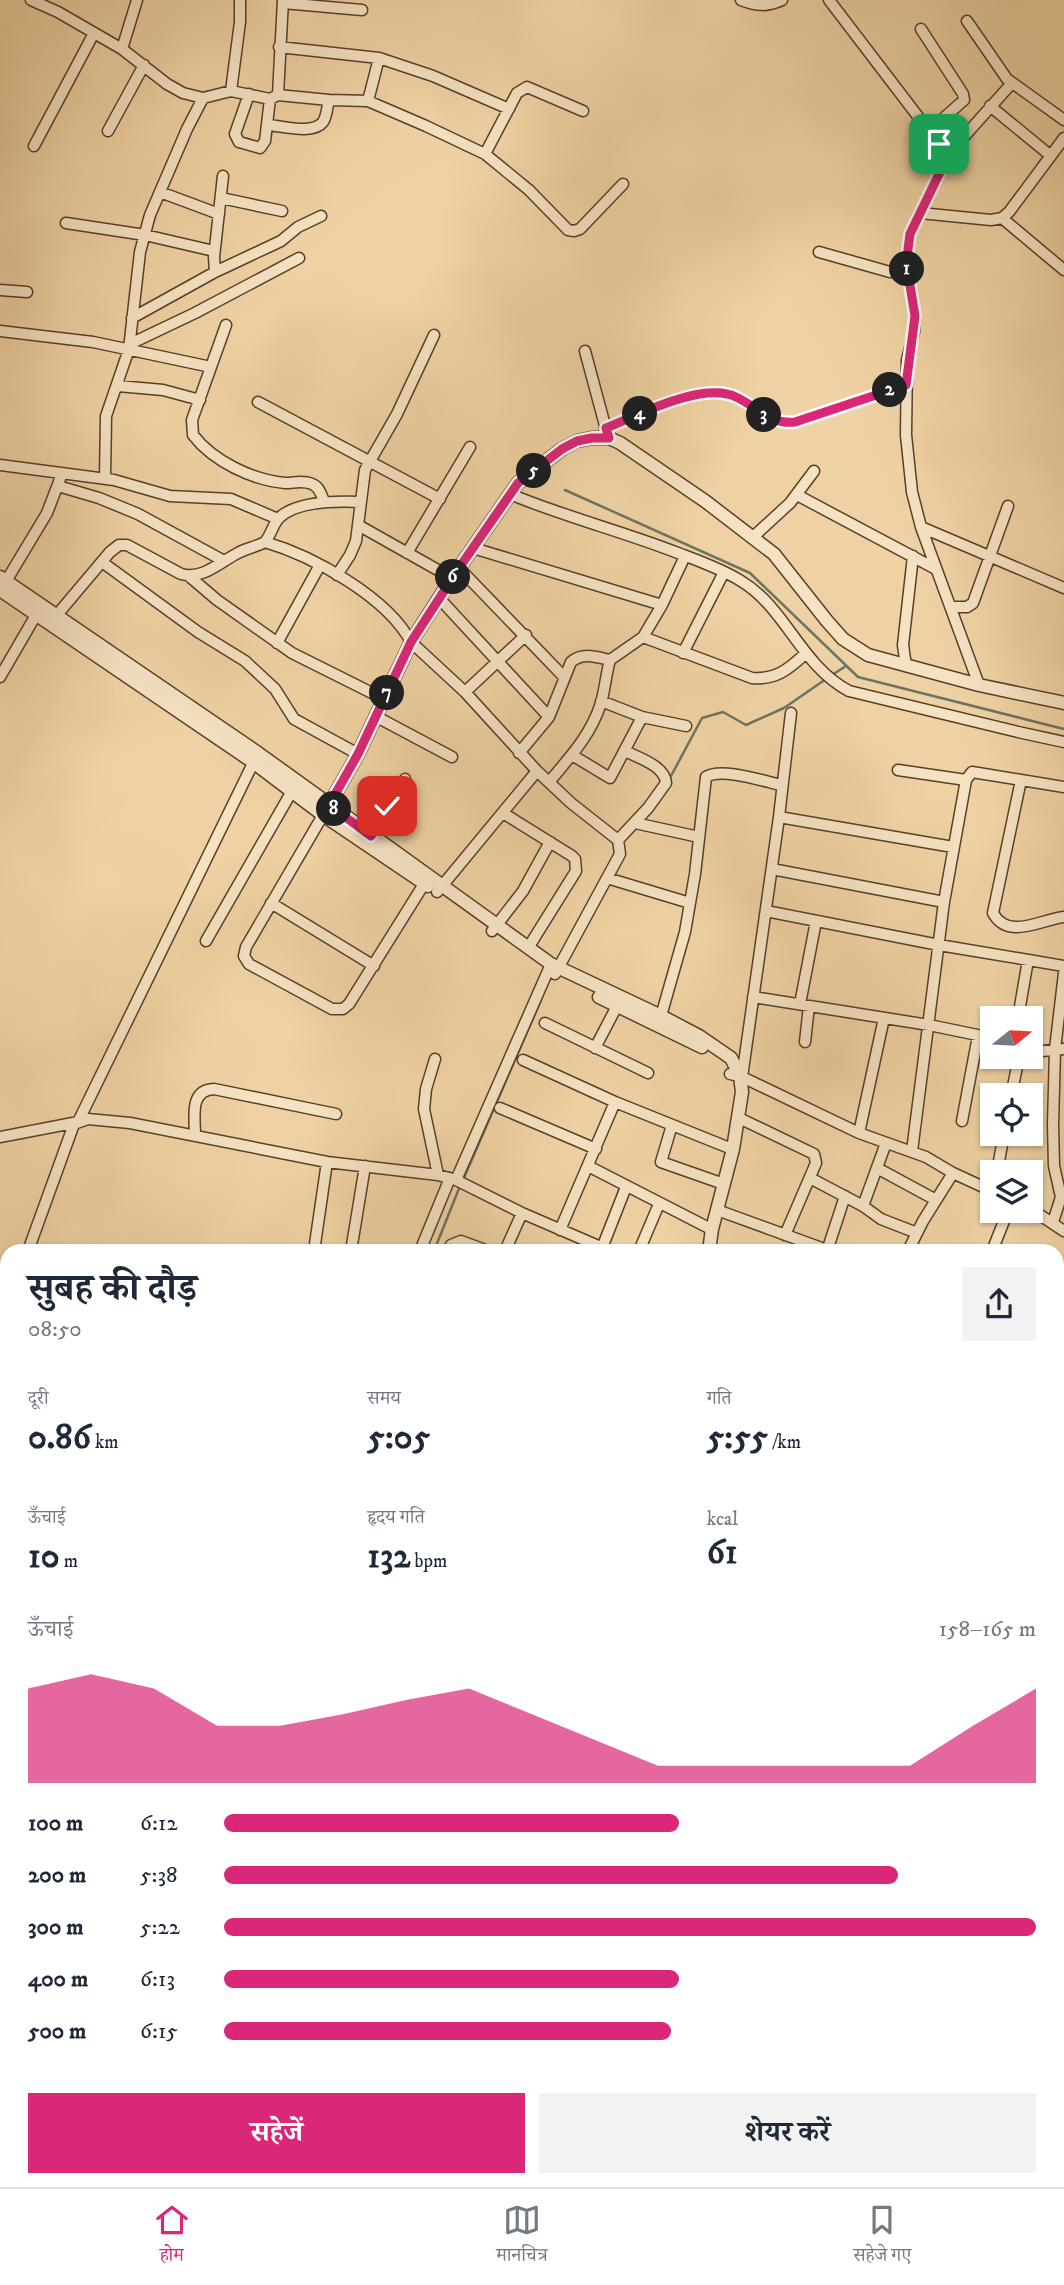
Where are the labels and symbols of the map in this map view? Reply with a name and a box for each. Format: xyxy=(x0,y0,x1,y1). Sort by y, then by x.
pin xyxy=(909,114,969,174)
pin: 1 xyxy=(890,252,925,286)
pin: 2 xyxy=(872,372,908,408)
pin: 4 xyxy=(622,396,658,432)
pin: 3 xyxy=(746,398,782,432)
pin: 5 xyxy=(516,454,552,489)
pin: 6 xyxy=(435,560,470,594)
pin: 7 xyxy=(370,676,404,710)
pin xyxy=(357,776,417,836)
pin: 8 xyxy=(316,792,352,826)
north arrow xyxy=(980,1006,1043,1069)

